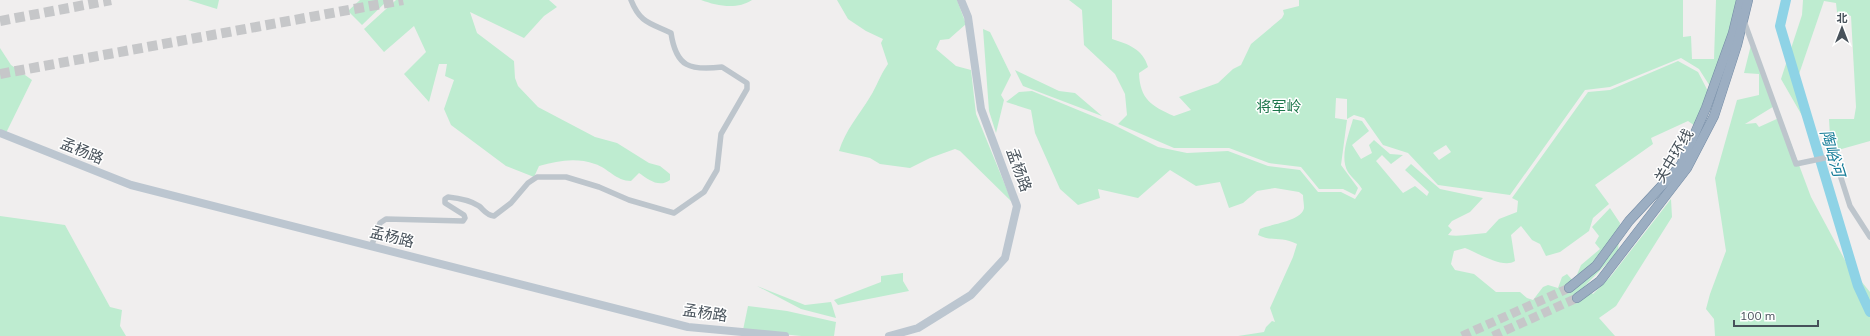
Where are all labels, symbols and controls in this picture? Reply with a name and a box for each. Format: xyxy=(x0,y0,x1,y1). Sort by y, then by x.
north arrow xyxy=(1822,8,1862,48)
text: 北 xyxy=(1837,11,1848,25)
park label: 将军岭 xyxy=(1256,97,1302,116)
street label: 关中环线 xyxy=(1650,125,1697,186)
water label: 陶峪河 xyxy=(1816,127,1850,182)
street label: 孟杨路 xyxy=(58,133,107,168)
street label: 孟杨路 xyxy=(1003,145,1036,194)
street label: 孟杨路 xyxy=(368,222,416,251)
street label: 孟杨路 xyxy=(681,300,729,325)
scale bar xyxy=(1734,302,1818,328)
text: 100 m xyxy=(1740,308,1775,323)

